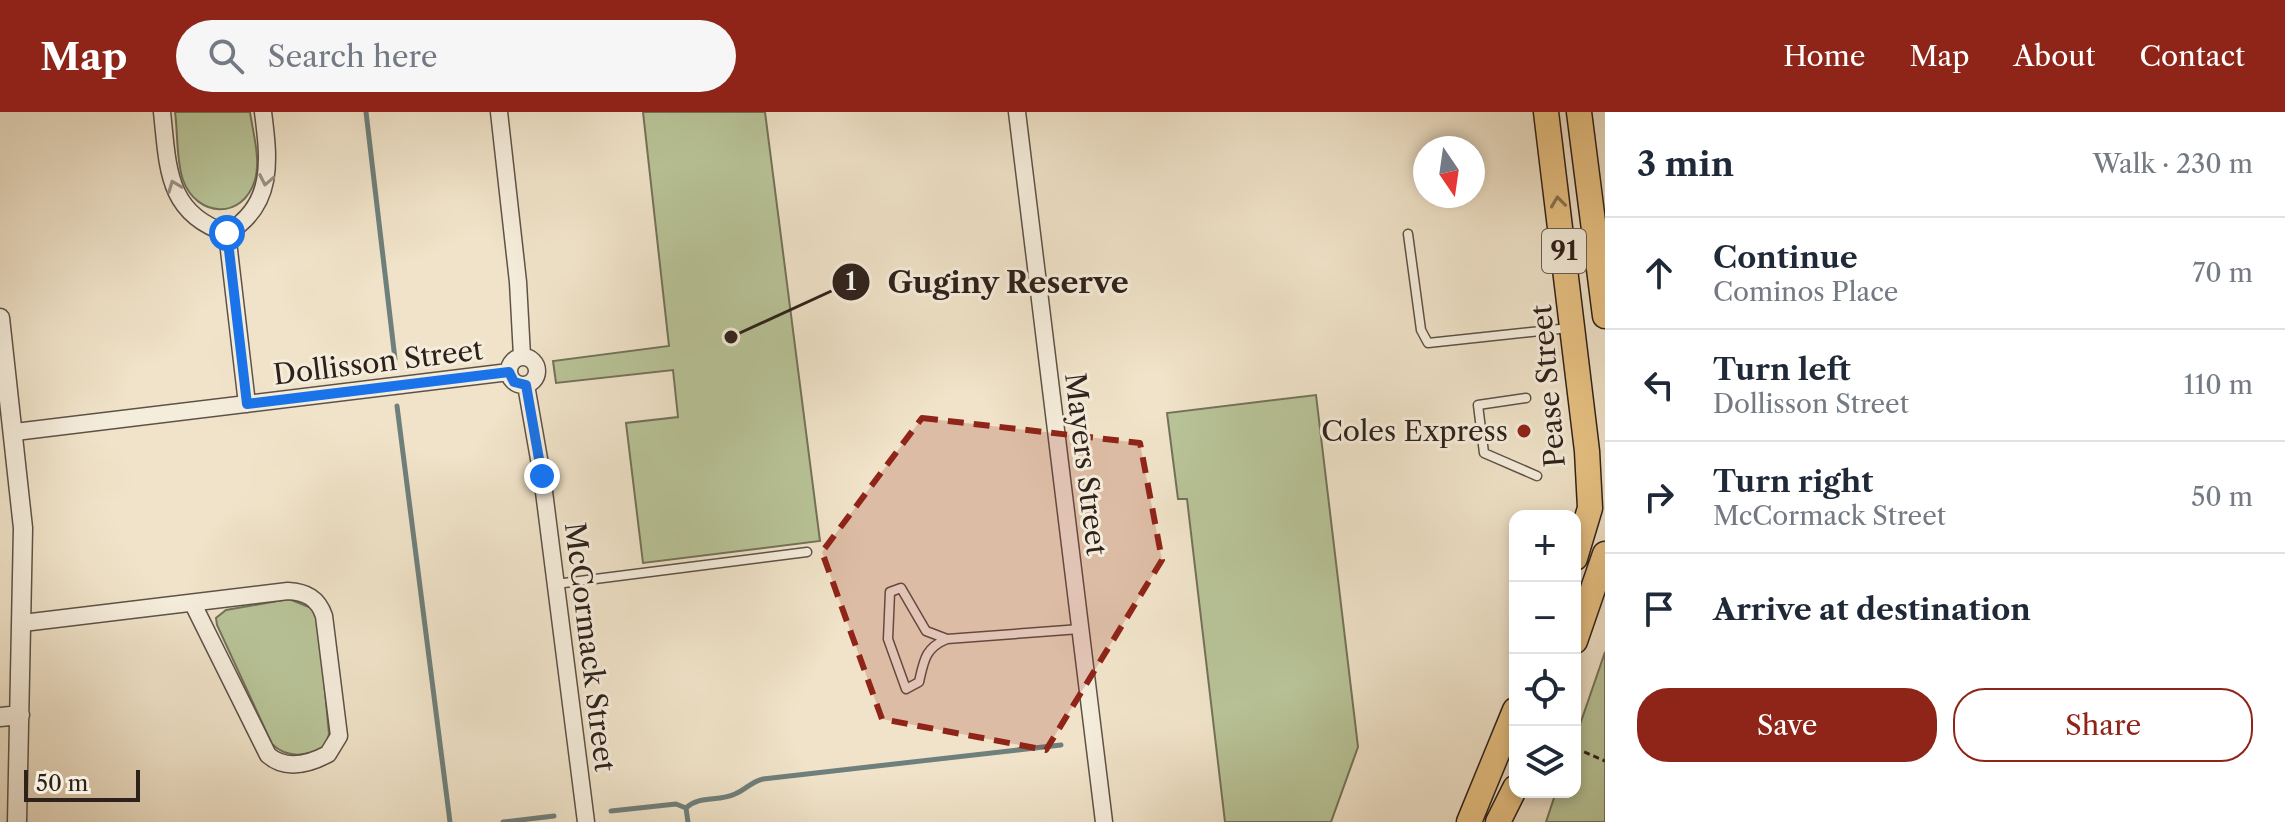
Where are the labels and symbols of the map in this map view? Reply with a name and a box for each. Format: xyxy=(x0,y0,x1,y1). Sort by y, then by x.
north arrow xyxy=(1413,136,1485,208)
one-way arrow xyxy=(258,173,275,186)
one-way arrow xyxy=(167,180,184,194)
one-way arrow xyxy=(1550,196,1567,209)
route start xyxy=(209,215,245,251)
road number: 91 xyxy=(1542,229,1586,273)
callout: Guginy Reserve xyxy=(831,255,1145,309)
text: Guginy Reserve xyxy=(887,264,1129,301)
text: 1 xyxy=(846,267,857,296)
street label: Pease Street xyxy=(1524,303,1572,469)
street label: Dollisson Street xyxy=(271,332,485,392)
street label: Mayers Street xyxy=(1058,371,1114,557)
place label: Coles Express xyxy=(1321,414,1508,448)
marker: Coles Express xyxy=(1515,422,1533,440)
route end xyxy=(524,458,560,494)
street label: McCormack Street xyxy=(558,520,622,774)
scale bar xyxy=(24,766,140,802)

